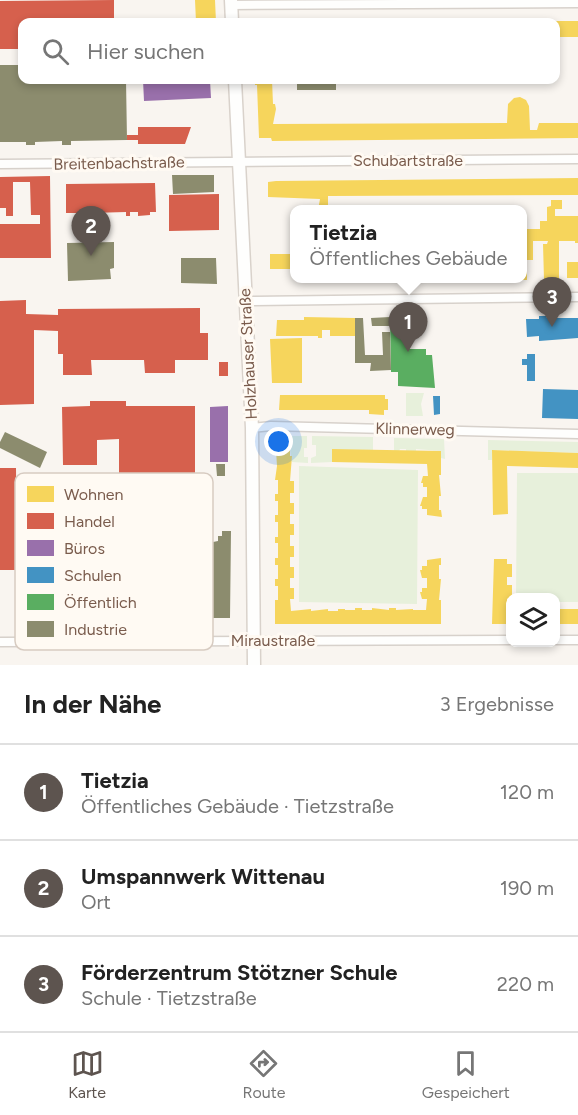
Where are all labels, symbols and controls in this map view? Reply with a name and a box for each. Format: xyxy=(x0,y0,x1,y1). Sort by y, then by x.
search box xyxy=(18,18,560,84)
icon: search xyxy=(39,35,72,68)
text: Hier suchen xyxy=(87,38,205,65)
street label: Schubartstraße xyxy=(353,151,463,170)
street label: Breitenbachstraße xyxy=(53,152,185,174)
popup xyxy=(290,205,527,283)
pin: 2 xyxy=(72,206,110,256)
text: Tietzia xyxy=(310,219,377,246)
text: Öffentliches Gebäude xyxy=(310,246,507,270)
pin: 3 xyxy=(532,278,572,327)
street label: Holzhauser Straße xyxy=(235,288,261,420)
pin: 1 xyxy=(388,302,428,352)
street label: Klinnerweg xyxy=(375,419,455,439)
your location xyxy=(264,427,293,456)
legend xyxy=(15,473,213,650)
text: Wohnen xyxy=(64,485,124,504)
text: Handel xyxy=(64,512,115,531)
text: Büros xyxy=(64,539,105,558)
text: Schulen xyxy=(64,566,122,585)
text: Öffentlich xyxy=(64,593,137,612)
map controls xyxy=(506,593,560,647)
button: layers xyxy=(506,593,560,647)
text: Industrie xyxy=(64,620,127,639)
street label: Miraustraße xyxy=(231,631,316,650)
text: In der Nähe xyxy=(24,688,161,720)
text: 3 Ergebnisse xyxy=(440,692,554,716)
text: Tietzia xyxy=(81,767,149,794)
text: 1 xyxy=(39,780,48,804)
text: 120 m xyxy=(500,780,554,804)
text: Öffentliches Gebäude · Tietzstraße xyxy=(81,794,394,818)
text: Umspannwerk Wittenau xyxy=(81,863,325,890)
text: 2 xyxy=(38,876,49,900)
text: 190 m xyxy=(500,876,554,900)
text: Ort xyxy=(81,890,111,914)
text: Förderzentrum Stötzner Schule xyxy=(81,959,397,986)
text: 3 xyxy=(38,972,49,996)
text: 220 m xyxy=(497,972,554,996)
text: Schule · Tietzstraße xyxy=(81,986,257,1010)
tab: Karte xyxy=(68,1047,106,1102)
tab: Route xyxy=(242,1047,285,1102)
tab: Gespeichert xyxy=(422,1047,510,1102)

